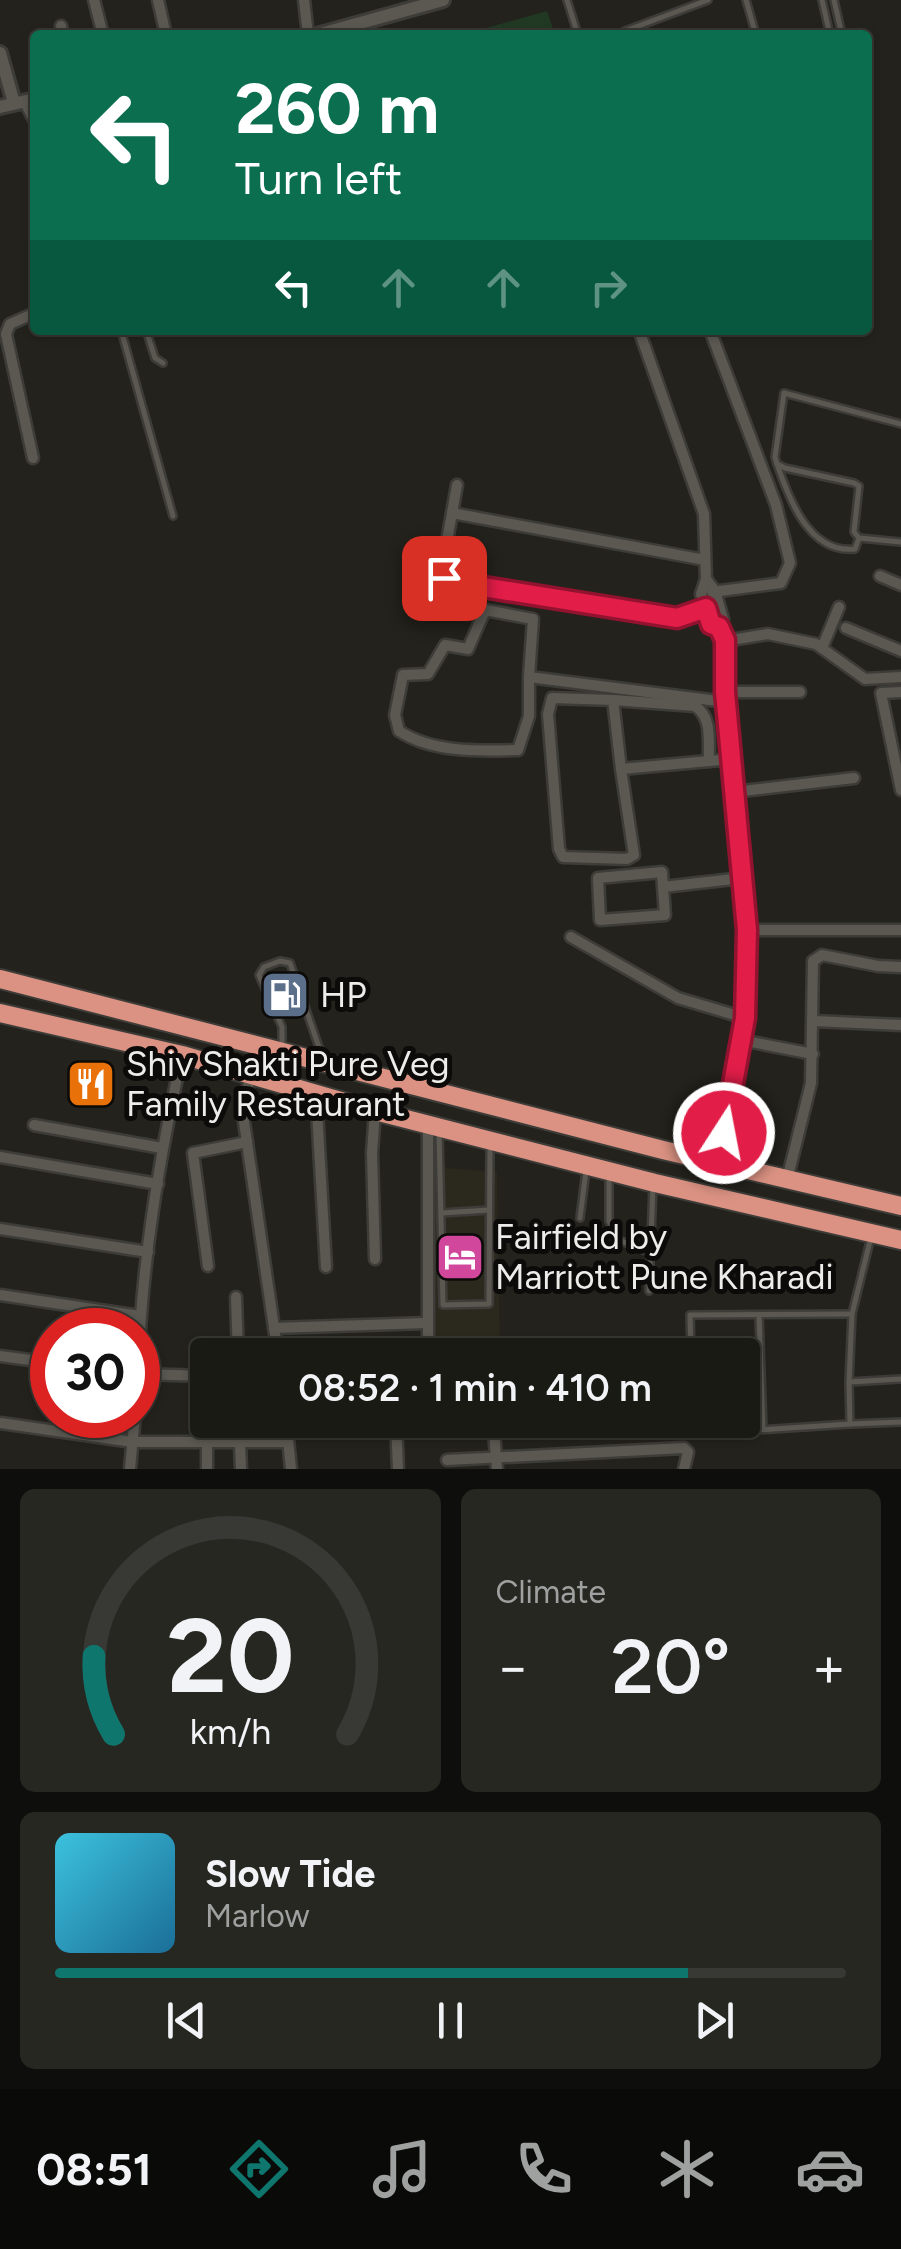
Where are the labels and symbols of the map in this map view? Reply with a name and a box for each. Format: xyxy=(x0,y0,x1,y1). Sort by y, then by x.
pin xyxy=(402,536,487,621)
fuel station icon: HP xyxy=(259,969,311,1021)
place label: HP xyxy=(320,974,367,1016)
place label: Shiv Shakti Pure Veg Family Restaurant xyxy=(126,1043,450,1125)
restaurant icon: Shiv Shakti Pure Veg Family Restaurant xyxy=(65,1058,117,1110)
position arrow xyxy=(672,1081,776,1185)
place label: Fairfield by Marriott Pune Kharadi xyxy=(495,1216,834,1298)
hotel icon: Fairfield by Marriott Pune Kharadi xyxy=(434,1231,486,1283)
speed limit sign: 30 xyxy=(30,1308,160,1438)

